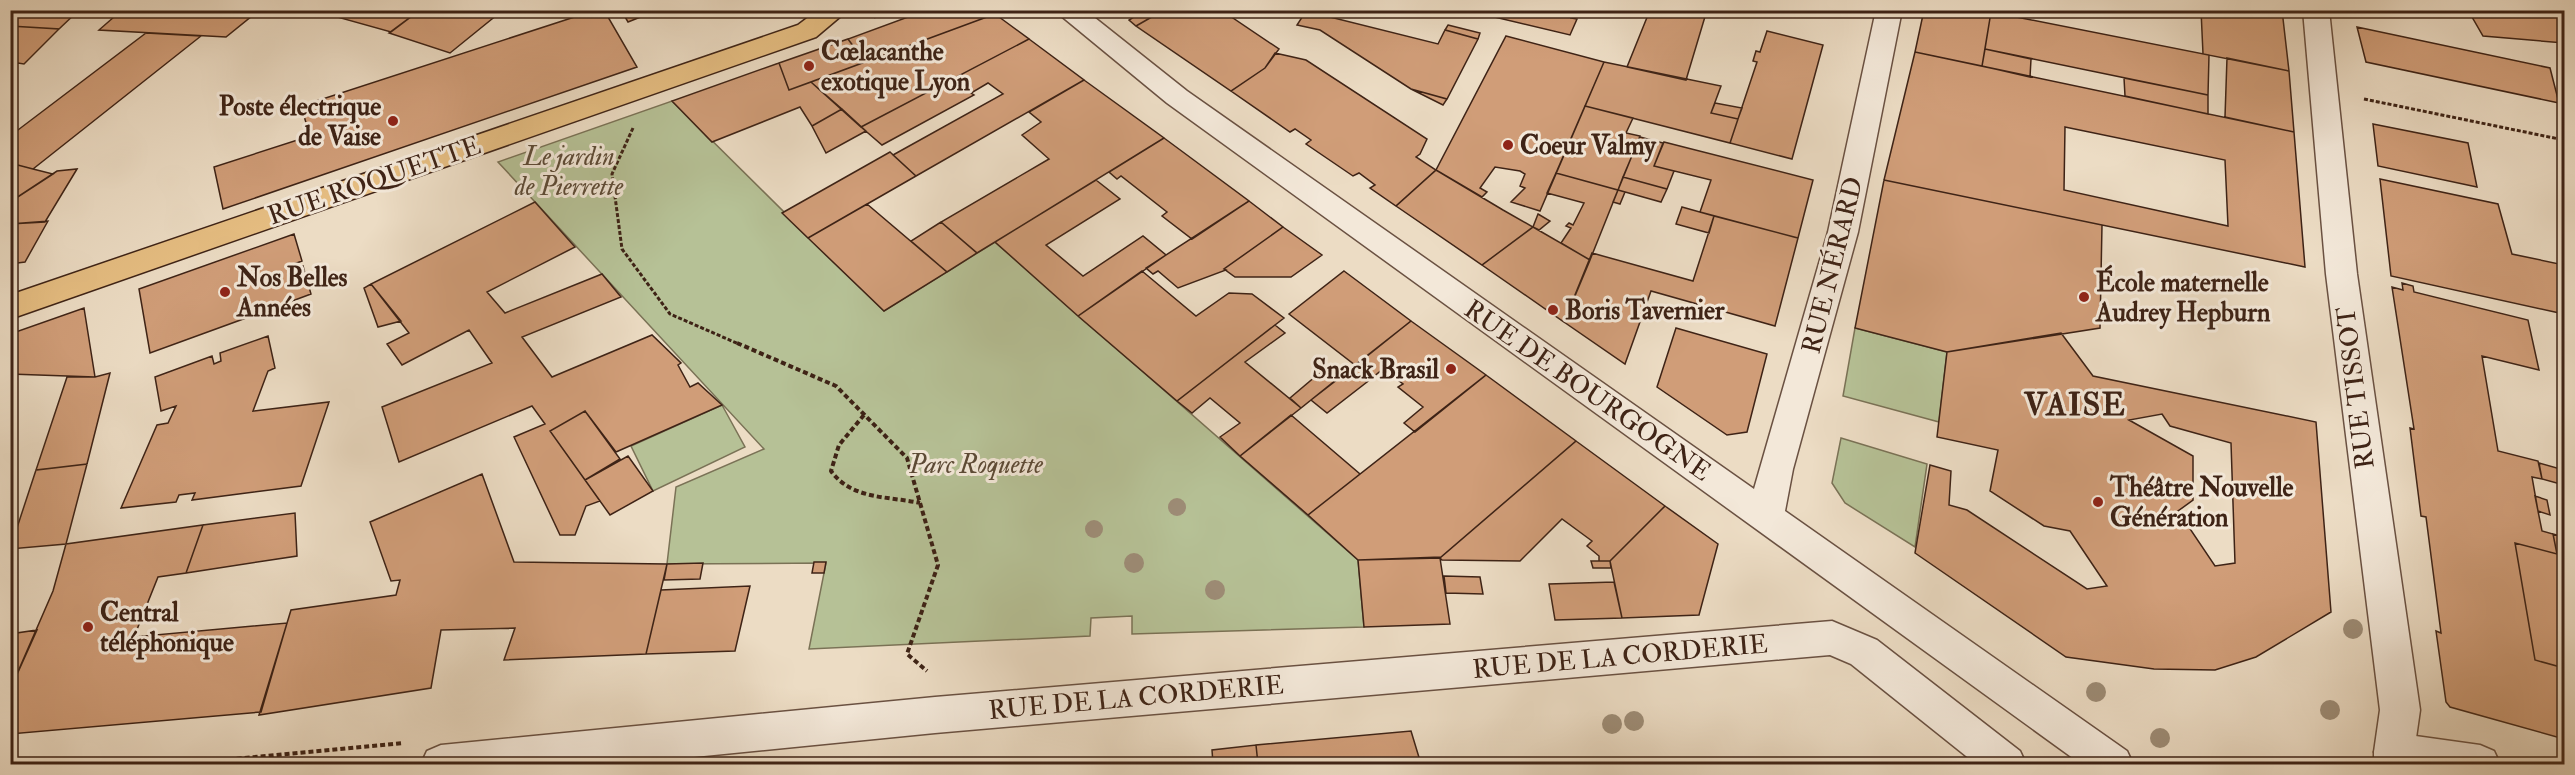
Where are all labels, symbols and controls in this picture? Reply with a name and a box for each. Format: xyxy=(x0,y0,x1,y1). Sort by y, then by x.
place label: Cœlacanthe exotique Lyon xyxy=(821,36,971,99)
marker: Cœlacanthe exotique Lyon xyxy=(802,59,816,73)
place label: Poste électrique de Vaise xyxy=(219,91,381,153)
marker: Poste électrique de Vaise xyxy=(386,114,400,128)
street label: RUE ROQUETTE xyxy=(264,129,485,232)
place label: Coeur Valmy xyxy=(1520,130,1657,163)
marker: Coeur Valmy xyxy=(1501,138,1515,152)
park label: Le jardin de Pierrette xyxy=(514,141,624,203)
street label: RUE NÉRARD xyxy=(1794,173,1870,357)
place label: Nos Belles Années xyxy=(236,262,348,324)
place label: École maternelle Audrey Hepburn xyxy=(2095,264,2271,330)
marker: Nos Belles Années xyxy=(218,285,232,299)
marker: École maternelle Audrey Hepburn xyxy=(2077,290,2091,304)
street label: RUE DE BOURGOGNE xyxy=(1458,293,1717,488)
place label: Boris Tavernier xyxy=(1565,295,1725,327)
marker: Boris Tavernier xyxy=(1546,303,1560,317)
street label: RUE TISSOT xyxy=(2330,305,2382,471)
place label: Snack Brasil xyxy=(1312,354,1439,386)
marker: Snack Brasil xyxy=(1444,362,1458,376)
district label: VAISE xyxy=(2023,385,2126,425)
park label: Parc Roquette xyxy=(908,449,1043,481)
place label: Théâtre Nouvelle Génération xyxy=(2109,472,2294,534)
marker: Théâtre Nouvelle Génération xyxy=(2091,495,2105,509)
place label: Central téléphonique xyxy=(100,597,234,660)
marker: Central téléphonique xyxy=(81,620,95,634)
street label: RUE DE LA CORDERIE xyxy=(1471,628,1769,686)
street label: RUE DE LA CORDERIE xyxy=(987,669,1285,727)

